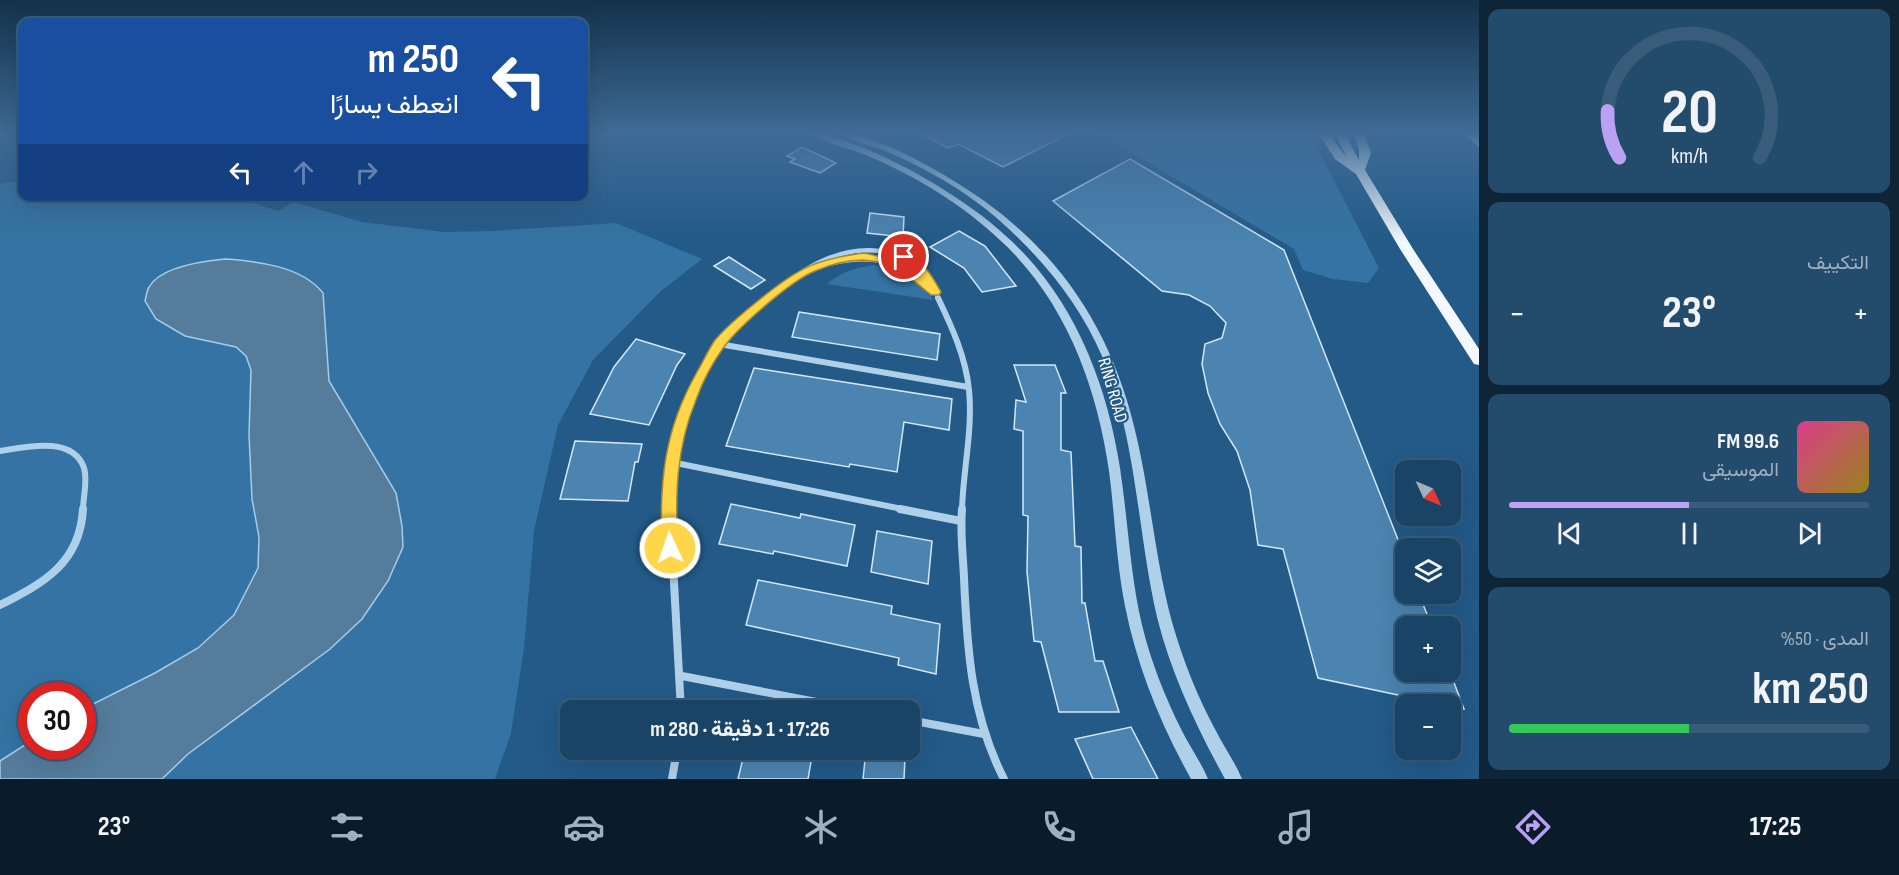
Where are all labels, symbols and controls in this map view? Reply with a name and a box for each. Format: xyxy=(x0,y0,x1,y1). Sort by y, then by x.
text: 250 m xyxy=(368,34,459,85)
icon: left xyxy=(480,42,558,120)
text: 20 xyxy=(1660,76,1718,151)
text: انعطف يسارًا xyxy=(330,89,459,121)
text: km/h xyxy=(1670,144,1708,169)
icon: left xyxy=(224,156,257,189)
icon: ahead xyxy=(287,156,320,189)
icon: right xyxy=(350,156,383,189)
pin xyxy=(878,231,929,282)
icon: arrive xyxy=(887,240,920,273)
text: التكييف xyxy=(1807,251,1869,275)
text: 23° xyxy=(1662,286,1716,341)
text: − xyxy=(1509,294,1525,334)
text: + xyxy=(1853,294,1869,334)
street label: RING ROAD xyxy=(1093,355,1132,425)
text: 99.6 FM xyxy=(1717,428,1779,455)
text: الموسيقى xyxy=(1702,458,1779,482)
north arrow xyxy=(1395,460,1461,526)
map controls xyxy=(1395,460,1461,760)
position arrow xyxy=(638,516,702,580)
icon: previous xyxy=(1553,517,1586,550)
icon: pause xyxy=(1673,517,1706,550)
icon: next xyxy=(1793,517,1826,550)
button: layers xyxy=(1395,538,1461,604)
button: + xyxy=(1395,616,1461,682)
text: المدى · 50% xyxy=(1781,627,1869,651)
text: 250 km xyxy=(1752,662,1869,717)
speed limit sign: 30 xyxy=(18,682,96,760)
button: − xyxy=(1395,694,1461,760)
text: 17:26 · 1 دقيقة · 280 m xyxy=(650,716,830,743)
icon: filters xyxy=(326,806,368,848)
icon: car xyxy=(563,806,605,848)
icon: climate xyxy=(800,806,842,848)
icon: phone xyxy=(1038,806,1080,848)
icon: music xyxy=(1275,806,1317,848)
icon: directions xyxy=(1512,806,1554,848)
text: 23° xyxy=(98,811,130,843)
text: 17:25 xyxy=(1750,811,1801,843)

